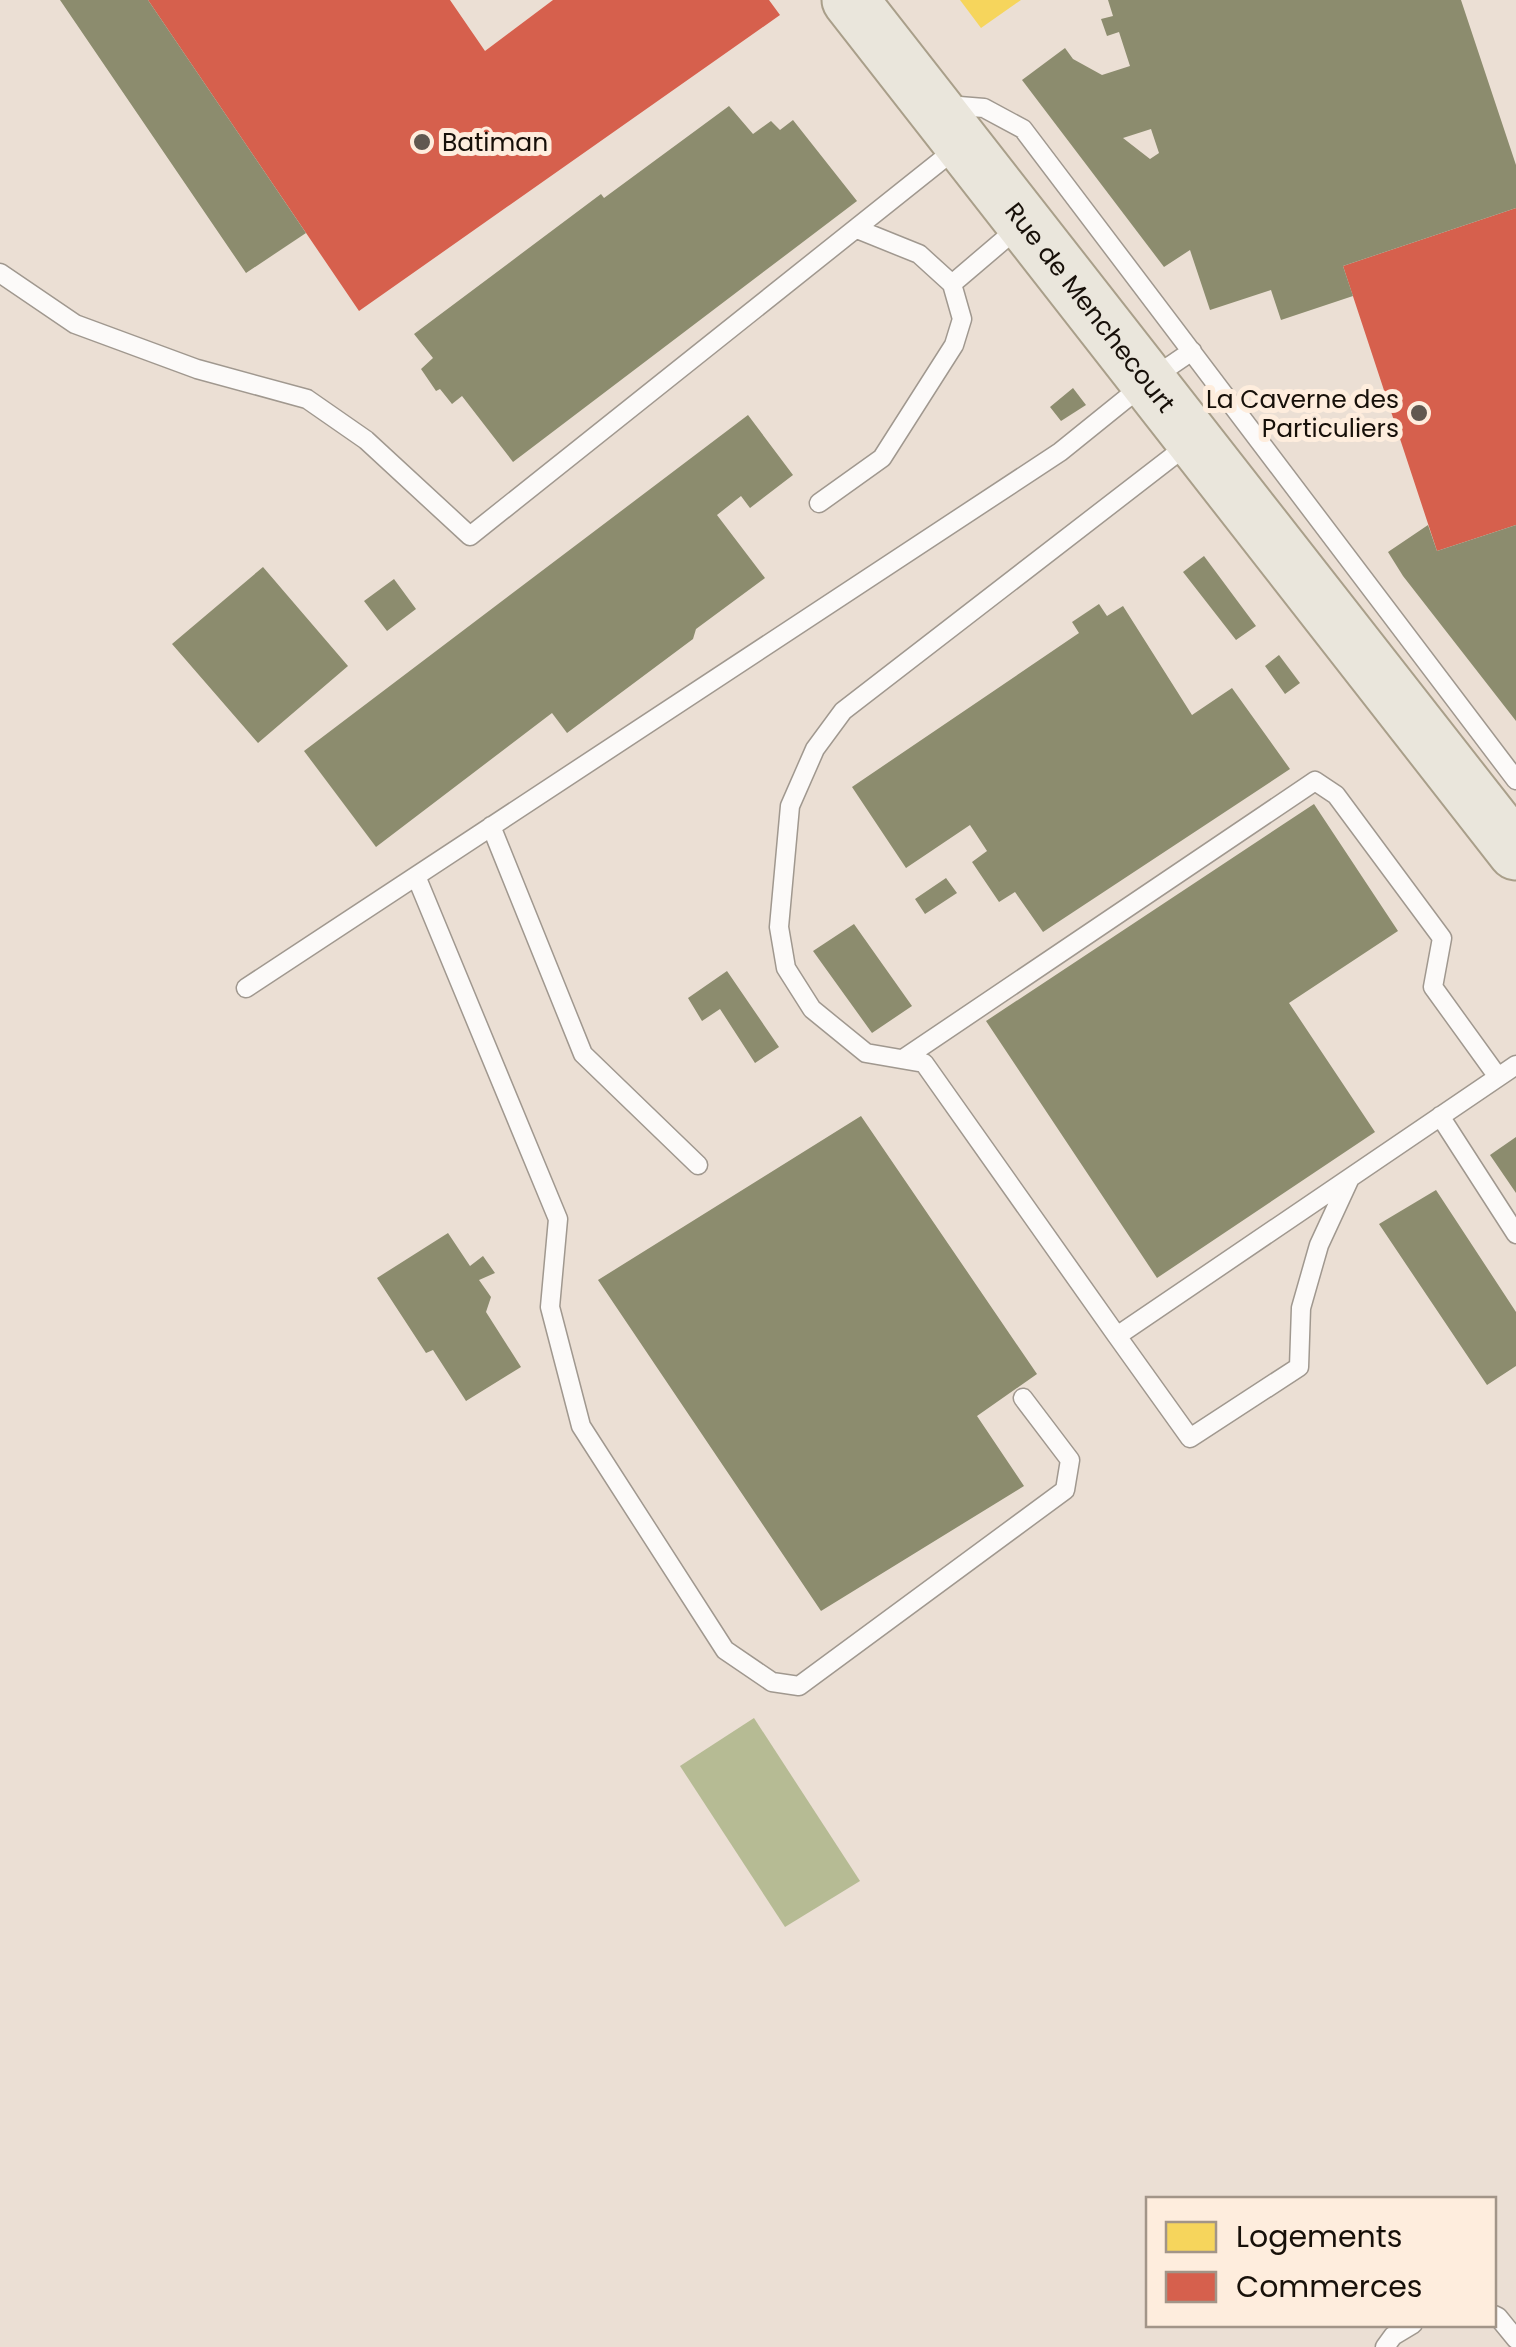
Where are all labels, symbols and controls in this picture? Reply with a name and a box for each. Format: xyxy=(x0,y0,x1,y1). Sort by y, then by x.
place label: Batiman xyxy=(442,125,548,160)
marker: Batiman xyxy=(411,131,433,153)
street label: Rue de Menchecourt xyxy=(997,195,1183,420)
place label: La Caverne des Particuliers xyxy=(1206,382,1399,446)
marker: La Caverne des Particuliers xyxy=(1408,402,1430,424)
legend xyxy=(1146,2197,1496,2327)
text: Logements xyxy=(1236,2215,1402,2258)
text: Commerces xyxy=(1236,2265,1422,2308)

